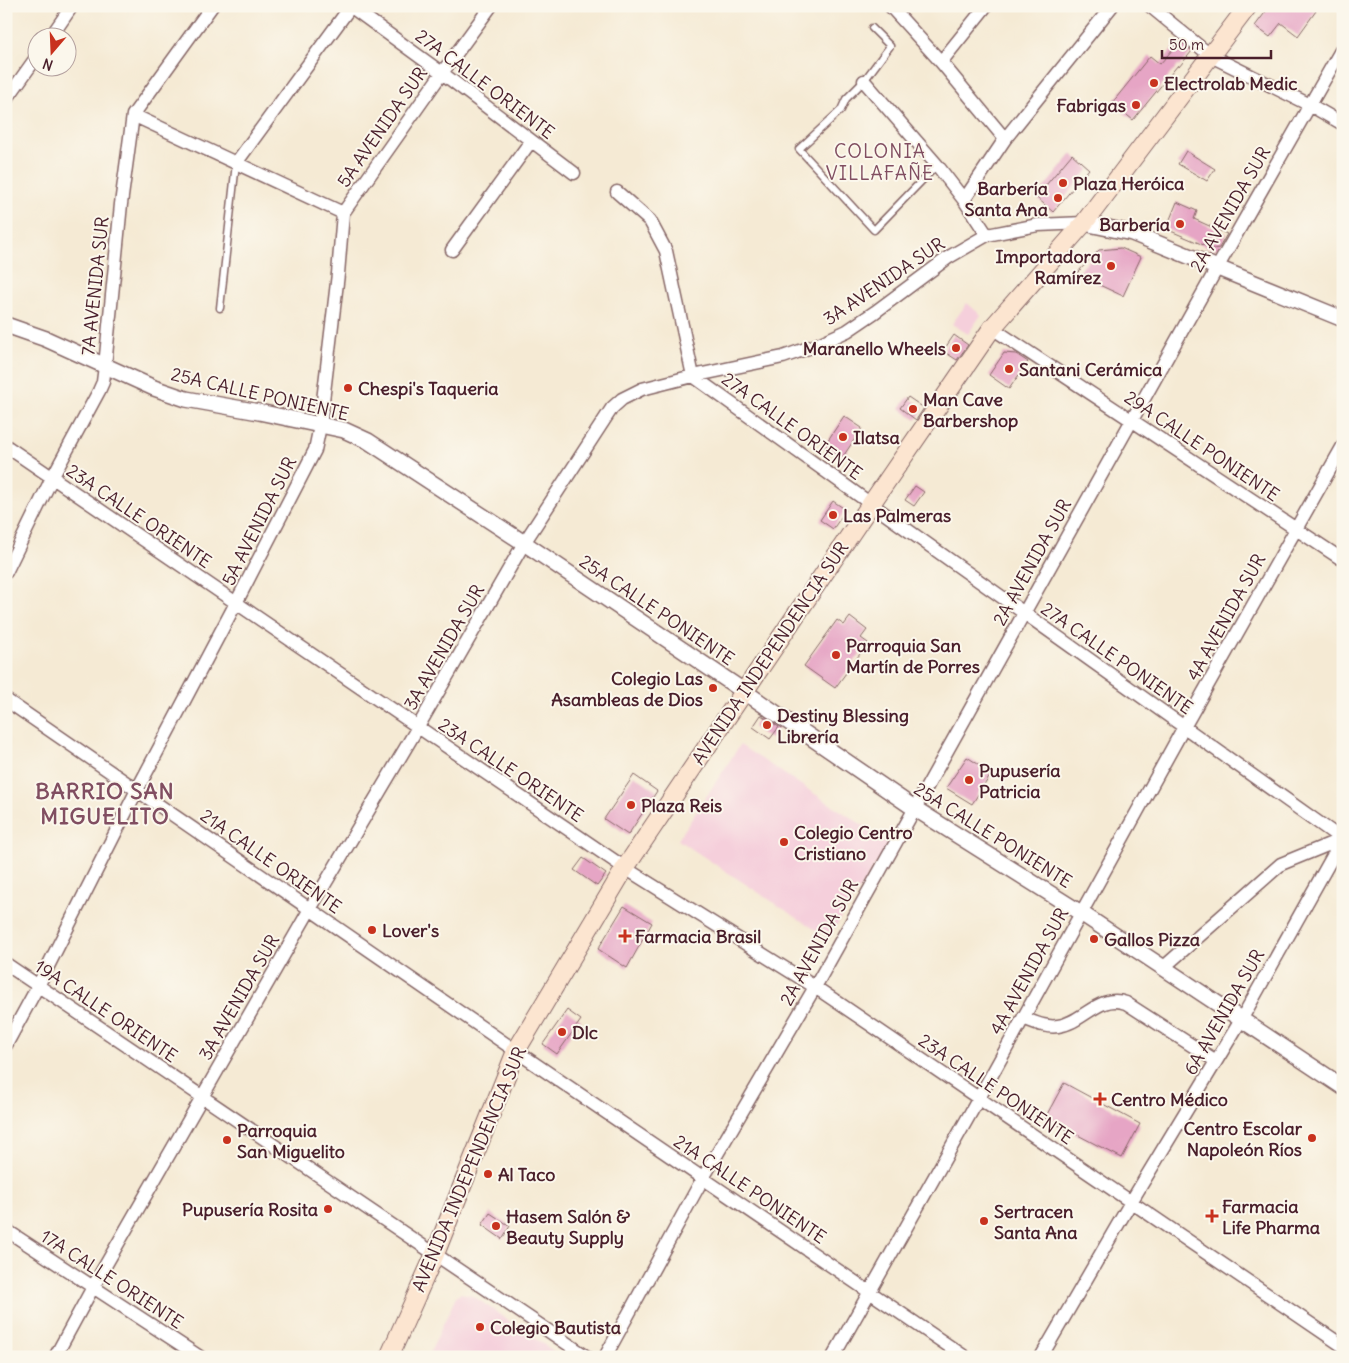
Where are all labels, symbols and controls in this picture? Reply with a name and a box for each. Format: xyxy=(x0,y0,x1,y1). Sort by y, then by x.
street label: 27A CALLE ORIENTE xyxy=(411,24,559,144)
north arrow xyxy=(28,28,78,78)
scale bar xyxy=(1162,28,1270,60)
text: 50 m xyxy=(1169,35,1204,54)
text: N xyxy=(40,54,55,74)
street label: 5A AVENIDA SUR xyxy=(332,62,432,192)
place label: Electrolab Medic xyxy=(1164,72,1297,95)
marker: Electrolab Medic xyxy=(1148,77,1160,89)
place label: Fabrigas xyxy=(1057,94,1126,117)
marker: Fabrigas xyxy=(1130,99,1142,111)
district label: COLONIA VILLAFAÑE xyxy=(826,139,934,185)
street label: 2A AVENIDA SUR xyxy=(1185,142,1275,276)
place label: Plaza Heróica xyxy=(1073,172,1184,195)
place label: Barbería Santa Ana xyxy=(965,177,1048,221)
marker: Plaza Heróica xyxy=(1057,177,1069,189)
marker: Barbería Santa Ana xyxy=(1052,192,1064,204)
place label: Barbería xyxy=(1099,213,1170,236)
street label: 7A AVENIDA SUR xyxy=(76,215,114,357)
marker: Barbería xyxy=(1174,218,1186,230)
street label: 3A AVENIDA SUR xyxy=(819,232,949,330)
place label: Importadora Ramírez xyxy=(995,245,1101,289)
marker: Importadora Ramírez xyxy=(1105,260,1117,272)
place label: Maranello Wheels xyxy=(803,337,946,360)
marker: Maranello Wheels xyxy=(950,342,962,354)
place label: Santani Cerámica xyxy=(1019,358,1162,381)
street label: 25A CALLE PONIENTE xyxy=(169,362,351,426)
marker: Santani Cerámica xyxy=(1003,363,1015,375)
street label: 27A CALLE ORIENTE xyxy=(717,367,867,485)
place label: Chespi's Taqueria xyxy=(358,377,499,400)
marker: Chespi's Taqueria xyxy=(342,382,354,394)
street label: 29A CALLE PONIENTE xyxy=(1120,386,1284,506)
place label: Man Cave Barbershop xyxy=(923,388,1018,432)
marker: Man Cave Barbershop xyxy=(907,403,919,415)
place label: Ilatsa xyxy=(853,426,900,449)
marker: Ilatsa xyxy=(837,431,849,443)
street label: 5A AVENIDA SUR xyxy=(217,453,301,589)
street label: 23A CALLE ORIENTE xyxy=(62,459,216,573)
street label: 2A AVENIDA SUR xyxy=(988,495,1076,629)
place label: Las Palmeras xyxy=(843,504,951,527)
marker: Las Palmeras xyxy=(827,509,839,521)
street label: AVENIDA INDEPENDENCIA SUR xyxy=(687,537,853,769)
street label: 4A AVENIDA SUR xyxy=(1182,549,1270,685)
street label: 25A CALLE PONIENTE xyxy=(575,550,739,670)
street label: 3A AVENIDA SUR xyxy=(399,580,489,714)
street label: 27A CALLE PONIENTE xyxy=(1037,597,1197,719)
place label: Parroquia San Martín de Porres xyxy=(846,634,980,678)
marker: Parroquia San Martín de Porres xyxy=(830,649,842,661)
place label: Colegio Las Asambleas de Dios xyxy=(551,667,703,711)
marker: Colegio Las Asambleas de Dios xyxy=(707,682,719,694)
place label: Destiny Blessing Librería xyxy=(777,704,909,748)
street label: 23A CALLE ORIENTE xyxy=(434,713,588,827)
marker: Destiny Blessing Librería xyxy=(761,719,773,731)
place label: Pupusería Patricia xyxy=(979,759,1061,803)
marker: Pupusería Patricia xyxy=(963,774,975,786)
district label: BARRIO SAN MIGUELITO xyxy=(35,777,175,830)
street label: 25A CALLE PONIENTE xyxy=(910,777,1076,893)
place label: Plaza Reis xyxy=(641,794,722,817)
marker: Plaza Reis xyxy=(625,799,637,811)
street label: 21A CALLE ORIENTE xyxy=(196,804,346,918)
place label: Colegio Centro Cristiano xyxy=(794,821,913,865)
marker: Colegio Centro Cristiano xyxy=(778,836,790,848)
street label: 2A AVENIDA SUR xyxy=(775,875,863,1009)
street label: 4A AVENIDA SUR xyxy=(985,903,1073,1039)
place label: Lover's xyxy=(382,919,439,942)
marker: Lover's xyxy=(366,924,378,936)
place label: Farmacia Brasil xyxy=(635,925,761,948)
place label: Gallos Pizza xyxy=(1104,928,1200,951)
street label: 3A AVENIDA SUR xyxy=(194,930,284,1064)
marker: Farmacia Brasil xyxy=(619,930,631,942)
marker: Gallos Pizza xyxy=(1088,933,1100,945)
street label: 6A AVENIDA SUR xyxy=(1179,945,1269,1079)
street label: 19A CALLE ORIENTE xyxy=(30,955,182,1067)
place label: Dlc xyxy=(572,1021,598,1044)
marker: Dlc xyxy=(556,1026,568,1038)
street label: 23A CALLE PONIENTE xyxy=(914,1029,1078,1149)
street label: AVENIDA INDEPENDENCIA SUR xyxy=(407,1043,531,1295)
place label: Centro Médico xyxy=(1111,1088,1228,1111)
marker: Centro Médico xyxy=(1093,1092,1107,1106)
place label: Centro Escolar Napoleón Ríos xyxy=(1183,1117,1303,1161)
place label: Parroquia San Miguelito xyxy=(237,1119,345,1163)
street label: 21A CALLE PONIENTE xyxy=(669,1129,831,1249)
marker: Centro Escolar Napoleón Ríos xyxy=(1306,1132,1318,1144)
marker: Parroquia San Miguelito xyxy=(221,1134,233,1146)
place label: Al Taco xyxy=(498,1163,555,1186)
marker: Al Taco xyxy=(482,1168,494,1180)
place label: Farmacia Life Pharma xyxy=(1222,1195,1320,1239)
place label: Pupusería Rosita xyxy=(182,1198,318,1221)
place label: Sertracen Santa Ana xyxy=(994,1200,1077,1244)
marker: Pupusería Rosita xyxy=(322,1203,334,1215)
place label: Hasem Salón & Beauty Supply xyxy=(506,1205,630,1249)
marker: Farmacia Life Pharma xyxy=(1206,1210,1218,1222)
marker: Sertracen Santa Ana xyxy=(978,1215,990,1227)
marker: Hasem Salón & Beauty Supply xyxy=(490,1220,502,1232)
street label: 17A CALLE ORIENTE xyxy=(36,1224,188,1334)
place label: Colegio Bautista xyxy=(490,1316,621,1339)
marker: Colegio Bautista xyxy=(474,1321,486,1333)

